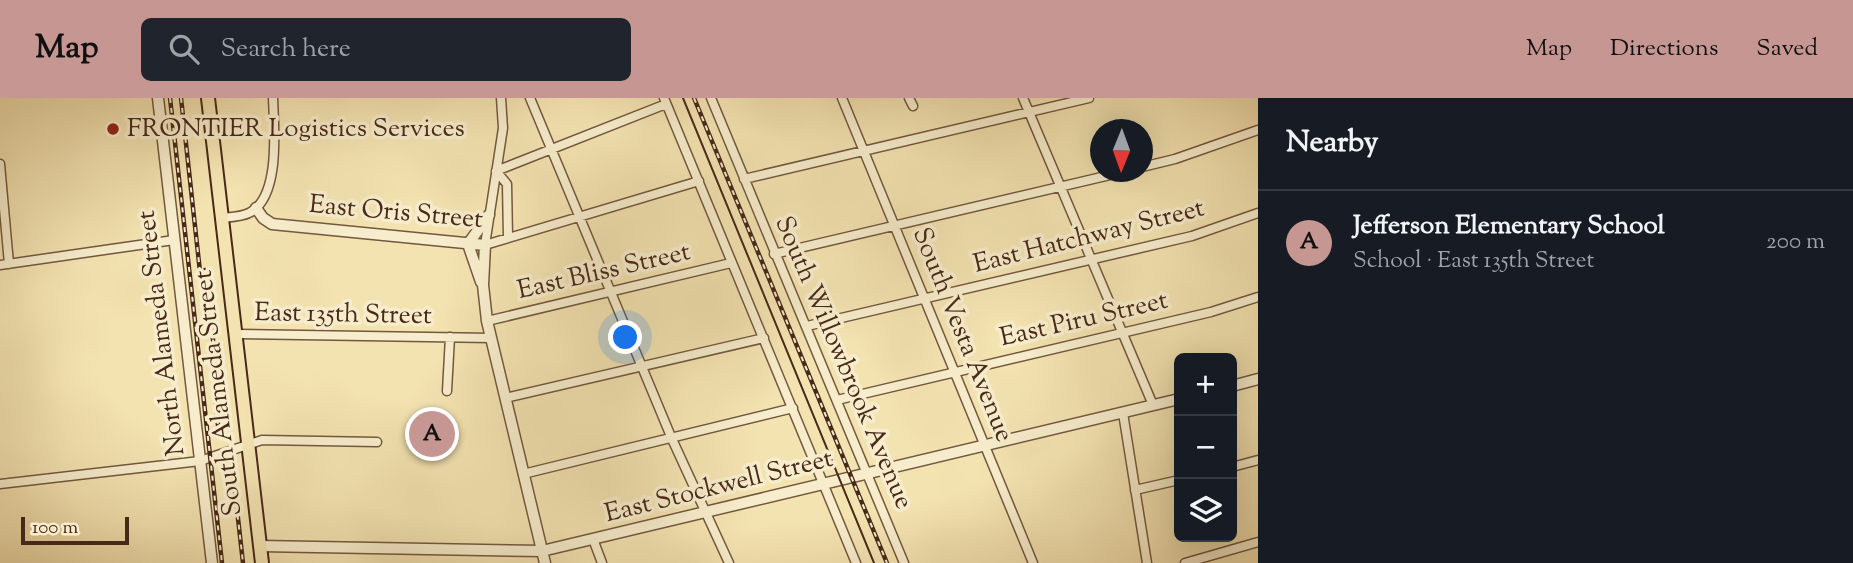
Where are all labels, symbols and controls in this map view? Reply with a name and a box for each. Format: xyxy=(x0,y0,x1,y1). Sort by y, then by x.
search box xyxy=(141,18,631,81)
text: Map xyxy=(35,25,99,73)
icon: search xyxy=(165,30,203,68)
text: Search here xyxy=(221,31,351,68)
text: Map xyxy=(1526,32,1572,66)
text: Directions xyxy=(1610,32,1718,66)
text: Saved xyxy=(1756,32,1818,66)
place label: FRONTIER Logistics Services xyxy=(127,111,465,148)
north arrow xyxy=(1090,119,1153,182)
marker: FRONTIER Logistics Services xyxy=(105,121,121,137)
text: Nearby xyxy=(1286,122,1378,165)
street label: East Oris Street xyxy=(307,187,485,239)
street label: East Hatchway Street xyxy=(970,190,1208,284)
street label: North Alameda Street xyxy=(129,208,195,458)
text: Jefferson Elementary School xyxy=(1353,208,1665,245)
street label: South Willowbrook Avenue xyxy=(764,211,922,515)
street label: South Vesta Avenue xyxy=(902,222,1022,448)
text: A xyxy=(1300,226,1318,259)
text: 200 m xyxy=(1766,226,1825,259)
street label: East Bliss Street xyxy=(514,234,694,310)
text: School · East 135th Street xyxy=(1353,245,1594,278)
street label: South Alameda Street xyxy=(186,268,252,518)
street label: East Piru Street xyxy=(996,283,1172,357)
street label: East 135th Street xyxy=(254,295,432,335)
your location xyxy=(608,320,642,354)
map controls xyxy=(1174,353,1237,542)
button: + xyxy=(1174,353,1237,416)
pin: A xyxy=(409,408,455,460)
button: − xyxy=(1174,416,1237,479)
street label: East Stockwell Street xyxy=(601,441,837,533)
button: layers xyxy=(1174,479,1237,542)
scale bar xyxy=(21,514,130,546)
text: 100 m xyxy=(32,515,78,542)

